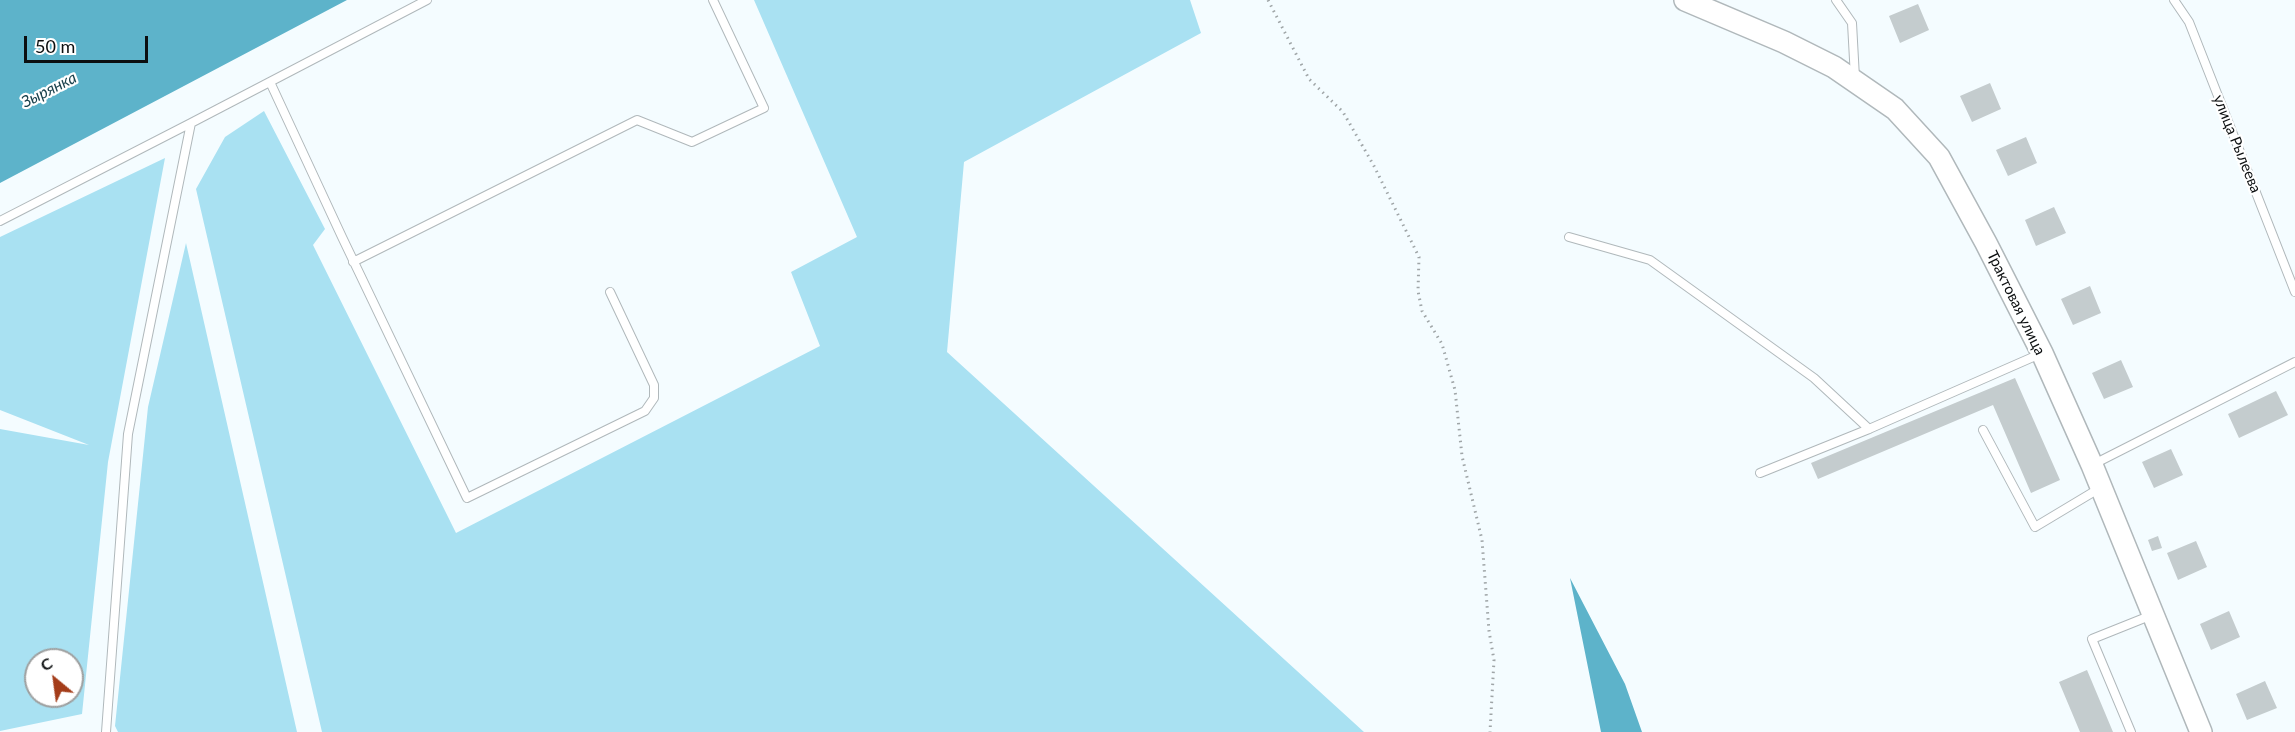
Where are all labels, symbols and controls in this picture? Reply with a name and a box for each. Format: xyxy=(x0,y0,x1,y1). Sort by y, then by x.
scale bar xyxy=(27,24,152,62)
text: 50 m xyxy=(35,35,75,57)
water label: Зырянка xyxy=(18,68,80,112)
street label: улица Рылеева xyxy=(2209,92,2265,196)
street label: Трактовая улица xyxy=(1983,248,2049,358)
north arrow xyxy=(24,648,84,708)
text: С xyxy=(37,653,55,674)

